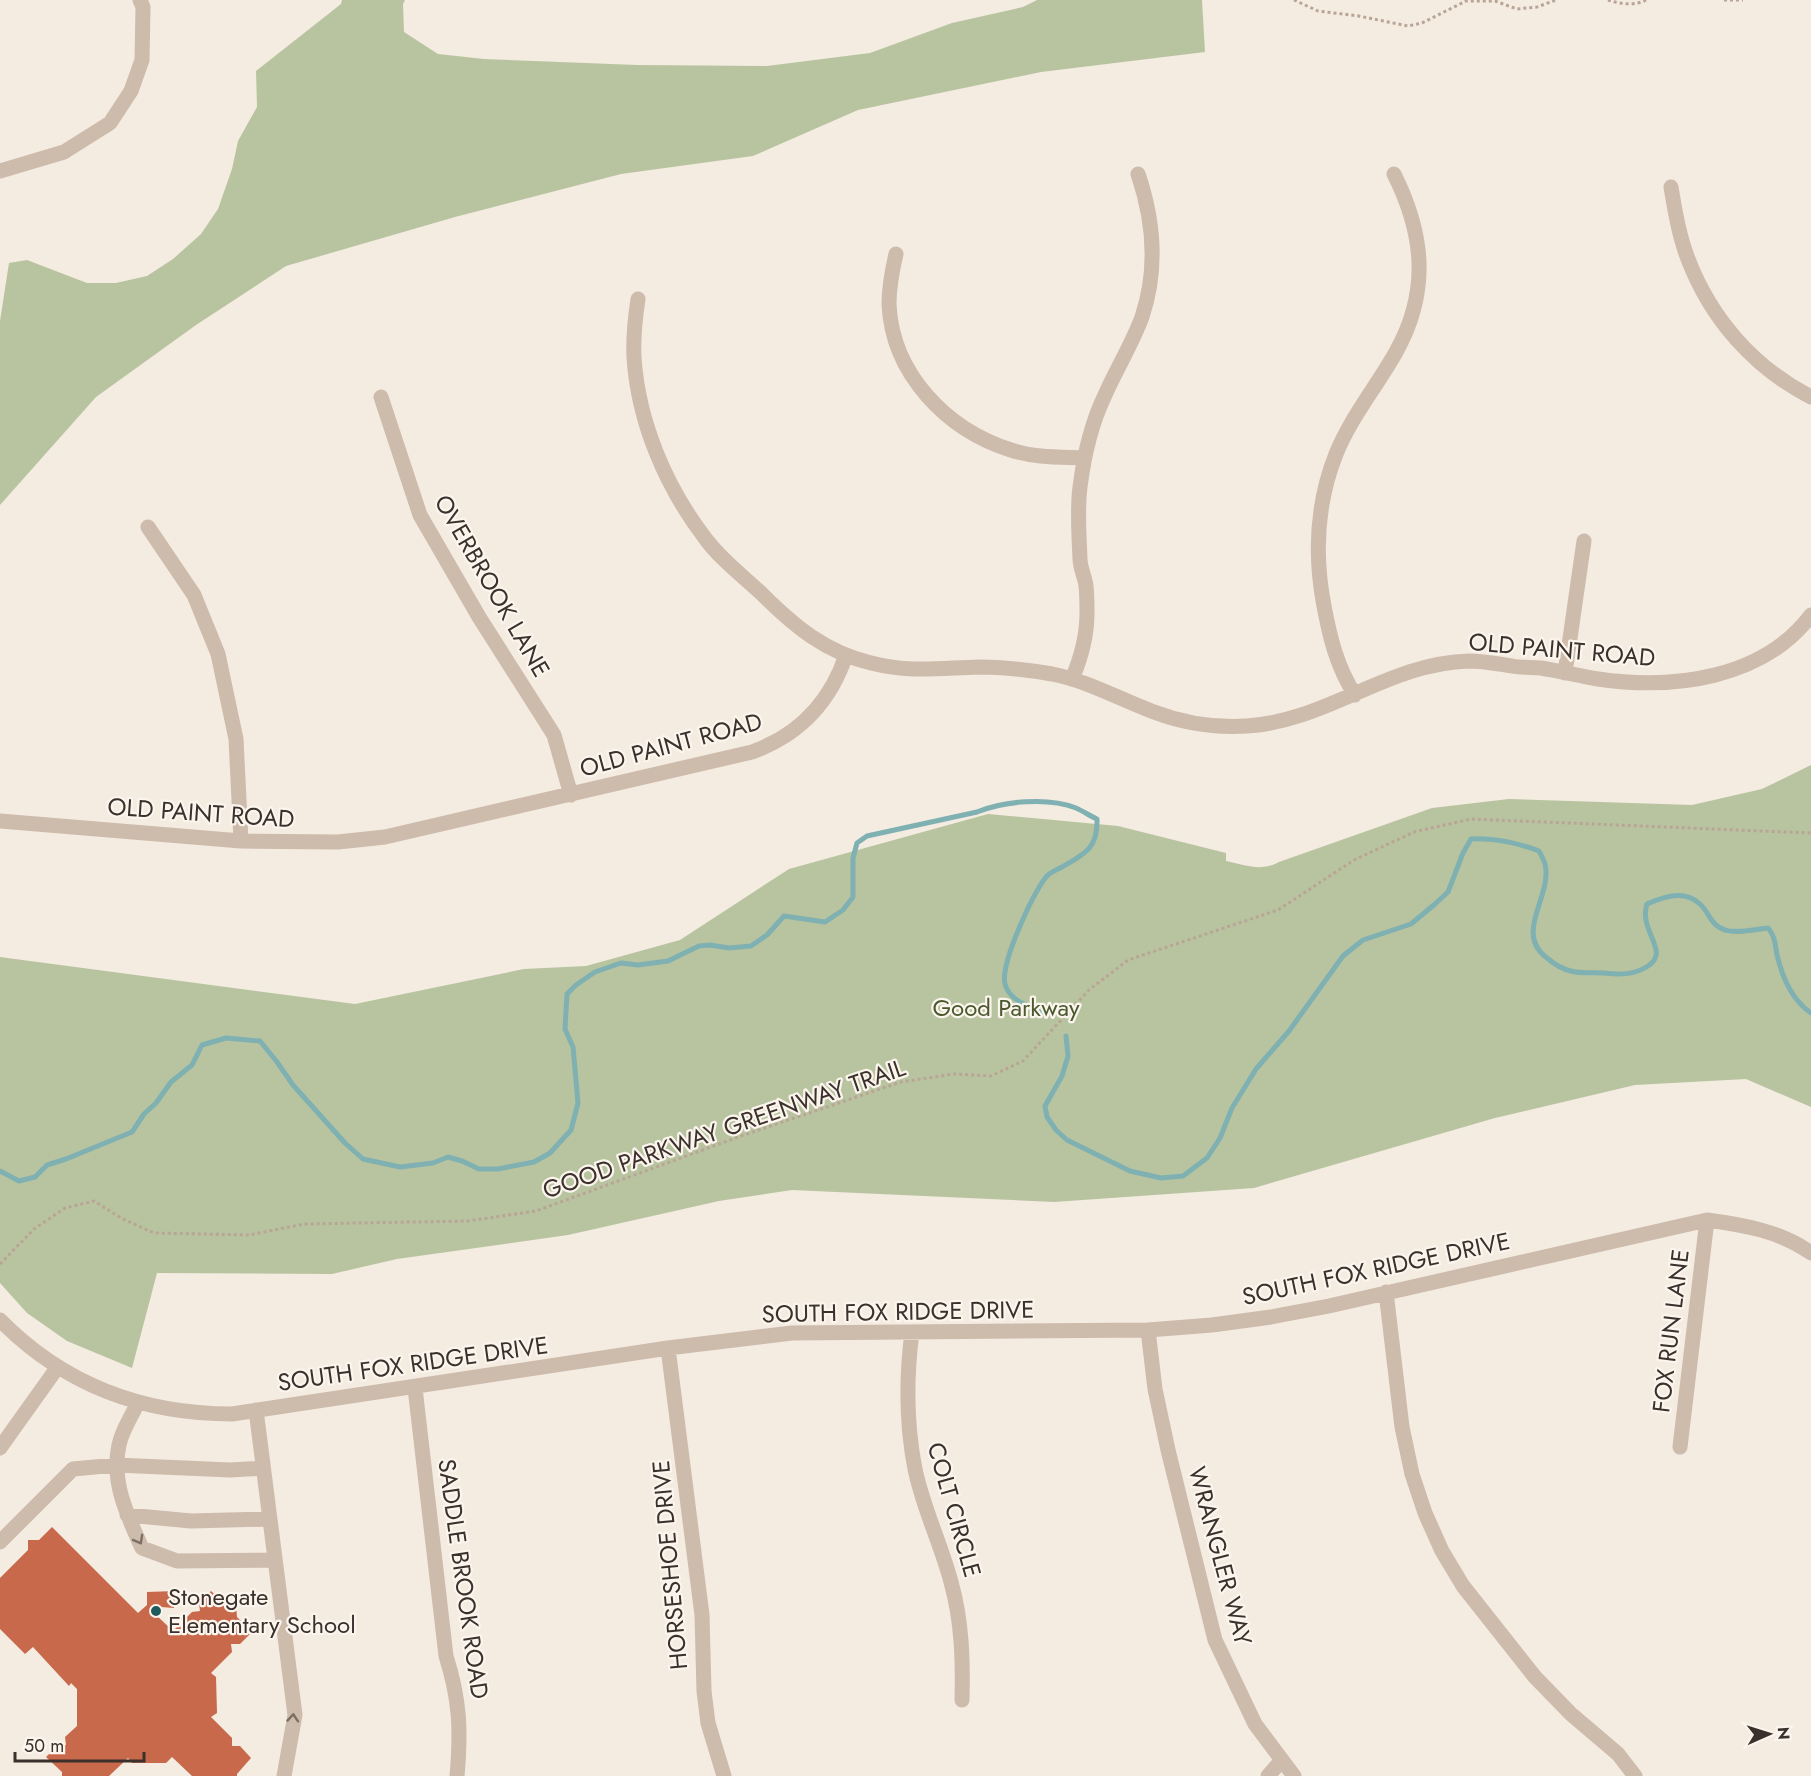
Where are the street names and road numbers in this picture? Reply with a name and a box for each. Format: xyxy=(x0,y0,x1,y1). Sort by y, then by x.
street label: OVERBROOK LANE xyxy=(426,488,559,683)
street label: OLD PAINT ROAD xyxy=(1467,624,1657,675)
street label: OLD PAINT ROAD xyxy=(576,703,766,786)
street label: OLD PAINT ROAD xyxy=(106,789,296,836)
street label: GOOD PARKWAY GREENWAY TRAIL xyxy=(538,1050,910,1207)
street label: SOUTH FOX RIDGE DRIVE xyxy=(1239,1223,1513,1314)
street label: FOX RUN LANE xyxy=(1643,1247,1698,1415)
street label: SOUTH FOX RIDGE DRIVE xyxy=(761,1292,1035,1331)
street label: SOUTH FOX RIDGE DRIVE xyxy=(275,1327,550,1400)
street label: COLT CIRCLE xyxy=(918,1438,990,1582)
street label: SADDLE BROOK ROAD xyxy=(429,1457,498,1701)
street label: HORSESHOE DRIVE xyxy=(643,1459,696,1671)
street label: WRANGLER WAY xyxy=(1180,1463,1261,1650)

